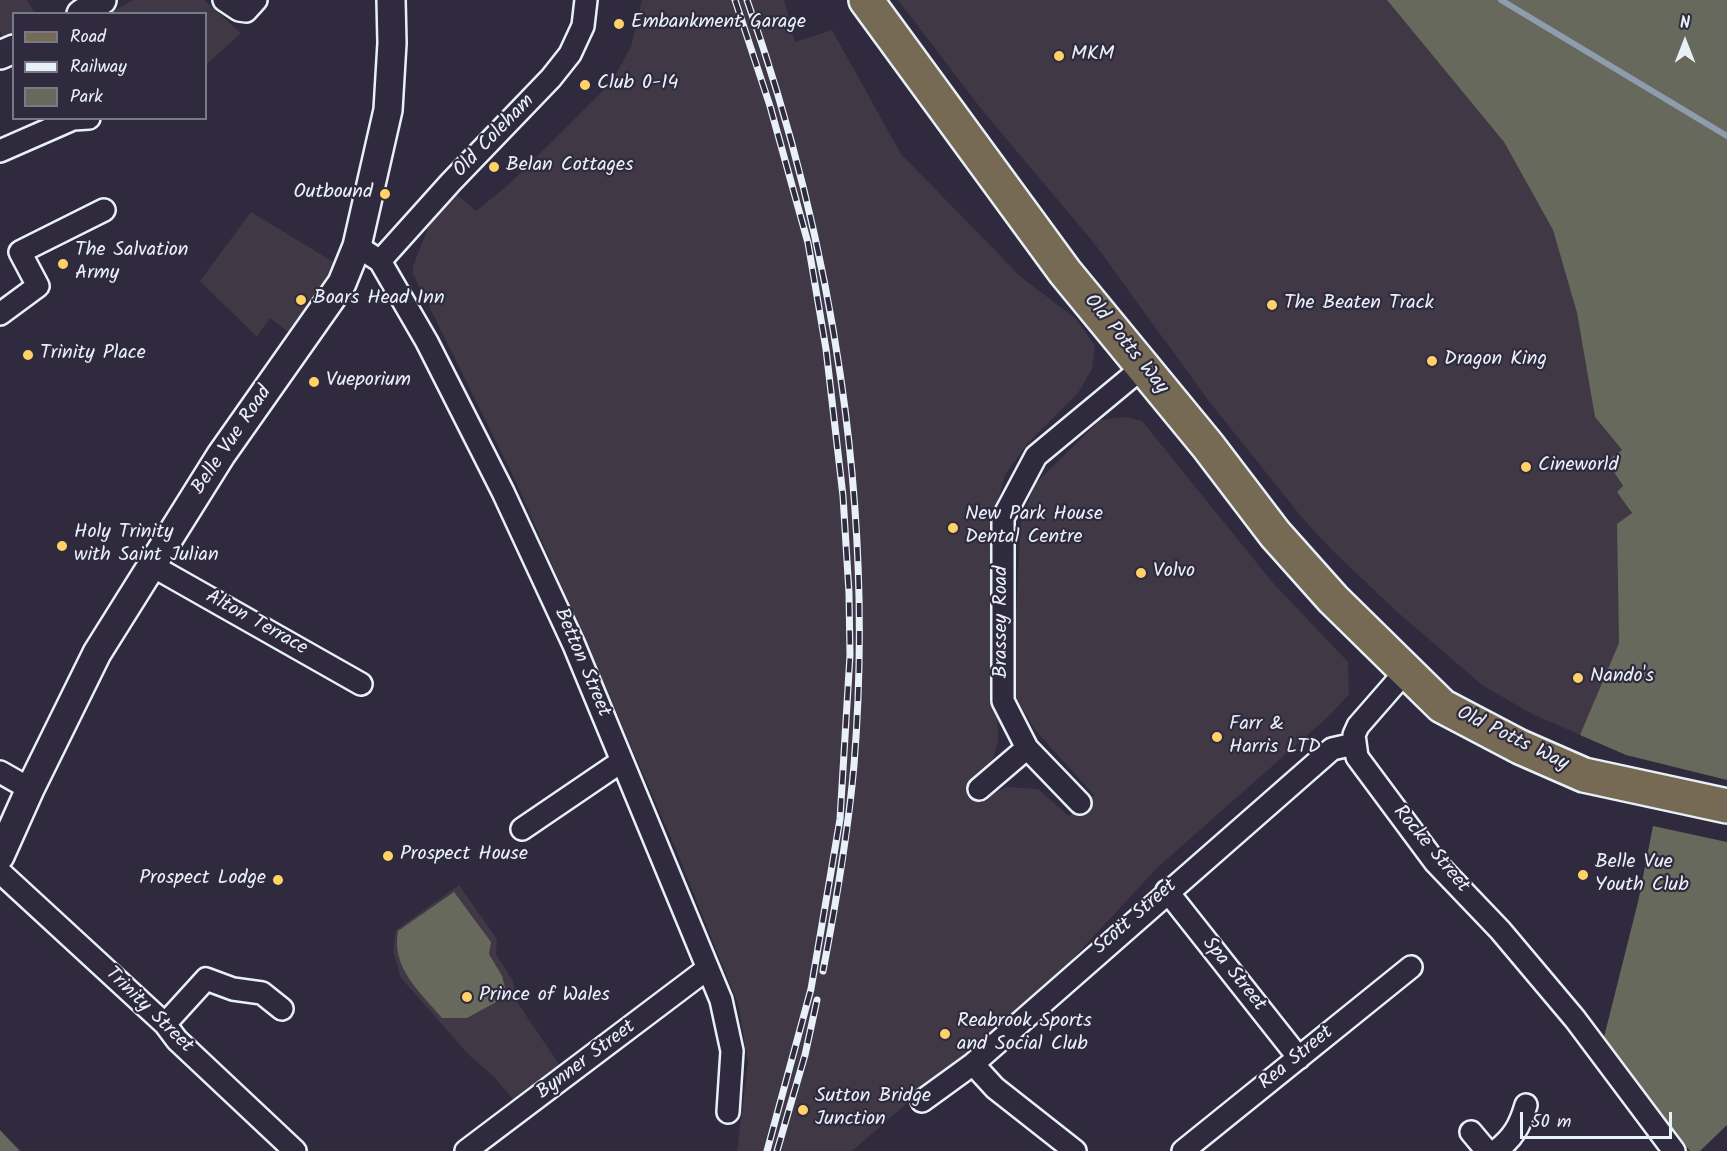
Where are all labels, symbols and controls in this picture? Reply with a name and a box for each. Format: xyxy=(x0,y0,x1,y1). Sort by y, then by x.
text: N xyxy=(1680,11,1690,36)
legend xyxy=(12,12,207,120)
place label: Embankment Garage xyxy=(631,12,806,36)
north arrow xyxy=(1655,12,1715,72)
marker: Embankment Garage xyxy=(612,17,626,31)
text: Road xyxy=(70,23,106,52)
place label: MKM xyxy=(1071,44,1114,68)
marker: MKM xyxy=(1052,49,1066,63)
text: Railway xyxy=(70,53,127,82)
place label: Club 0-14 xyxy=(597,73,678,97)
marker: Club 0-14 xyxy=(578,78,592,92)
text: Park xyxy=(70,83,103,112)
street label: Old Coleham xyxy=(450,90,540,184)
place label: Belan Cottages xyxy=(506,155,634,179)
marker: Belan Cottages xyxy=(487,160,501,174)
place label: Outbound xyxy=(294,182,373,206)
marker: Outbound xyxy=(378,187,392,201)
place label: The Salvation Army xyxy=(75,240,188,287)
marker: The Salvation Army xyxy=(56,257,70,271)
place label: Boars Head Inn xyxy=(313,288,445,312)
street label: Old Potts Way xyxy=(1077,290,1173,400)
marker: Boars Head Inn xyxy=(294,293,308,307)
place label: The Beaten Track xyxy=(1284,293,1434,317)
marker: The Beaten Track xyxy=(1265,298,1279,312)
place label: Trinity Place xyxy=(40,343,146,367)
marker: Trinity Place xyxy=(21,348,35,362)
place label: Dragon King xyxy=(1444,349,1547,373)
marker: Dragon King xyxy=(1425,354,1439,368)
place label: Vueporium xyxy=(326,370,411,394)
marker: Vueporium xyxy=(307,375,321,389)
street label: Belle Vue Road xyxy=(188,382,278,500)
place label: Cineworld xyxy=(1538,455,1618,479)
marker: Cineworld xyxy=(1519,460,1533,474)
place label: New Park House Dental Centre xyxy=(965,504,1103,551)
marker: New Park House Dental Centre xyxy=(946,521,960,535)
place label: Holy Trinity with Saint Julian xyxy=(74,522,219,569)
marker: Holy Trinity with Saint Julian xyxy=(55,539,69,553)
place label: Volvo xyxy=(1153,561,1195,585)
street label: Brassey Road xyxy=(991,566,1015,678)
marker: Volvo xyxy=(1134,566,1148,580)
street label: Alton Terrace xyxy=(201,586,311,662)
street label: Betton Street xyxy=(547,605,615,721)
place label: Nando's xyxy=(1590,666,1654,690)
marker: Nando's xyxy=(1571,671,1585,685)
street label: Old Potts Way xyxy=(1452,703,1572,777)
place label: Farr & Harris LTD xyxy=(1229,714,1321,761)
marker: Farr & Harris LTD xyxy=(1210,730,1224,744)
street label: Rocke Street xyxy=(1386,801,1474,899)
place label: Prospect House xyxy=(400,844,528,868)
marker: Prospect House xyxy=(381,849,395,863)
place label: Belle Vue Youth Club xyxy=(1595,852,1689,899)
place label: Prospect Lodge xyxy=(139,868,266,892)
marker: Belle Vue Youth Club xyxy=(1576,868,1590,882)
marker: Prospect Lodge xyxy=(271,873,285,887)
street label: Scott Street xyxy=(1089,875,1183,961)
street label: Spa Street xyxy=(1196,933,1270,1017)
street label: Trinity Street xyxy=(99,963,197,1059)
place label: Prince of Wales xyxy=(479,985,610,1009)
marker: Prince of Wales xyxy=(460,990,474,1004)
place label: Reabrook Sports and Social Club xyxy=(957,1011,1092,1058)
street label: Bynner Street xyxy=(533,1016,641,1106)
street label: Rea Street xyxy=(1255,1022,1339,1096)
marker: Reabrook Sports and Social Club xyxy=(938,1027,952,1041)
place label: Sutton Bridge Junction xyxy=(815,1086,931,1133)
scale bar xyxy=(1523,1100,1674,1138)
marker: Sutton Bridge Junction xyxy=(796,1103,810,1117)
text: 50 m xyxy=(1531,1108,1571,1137)

